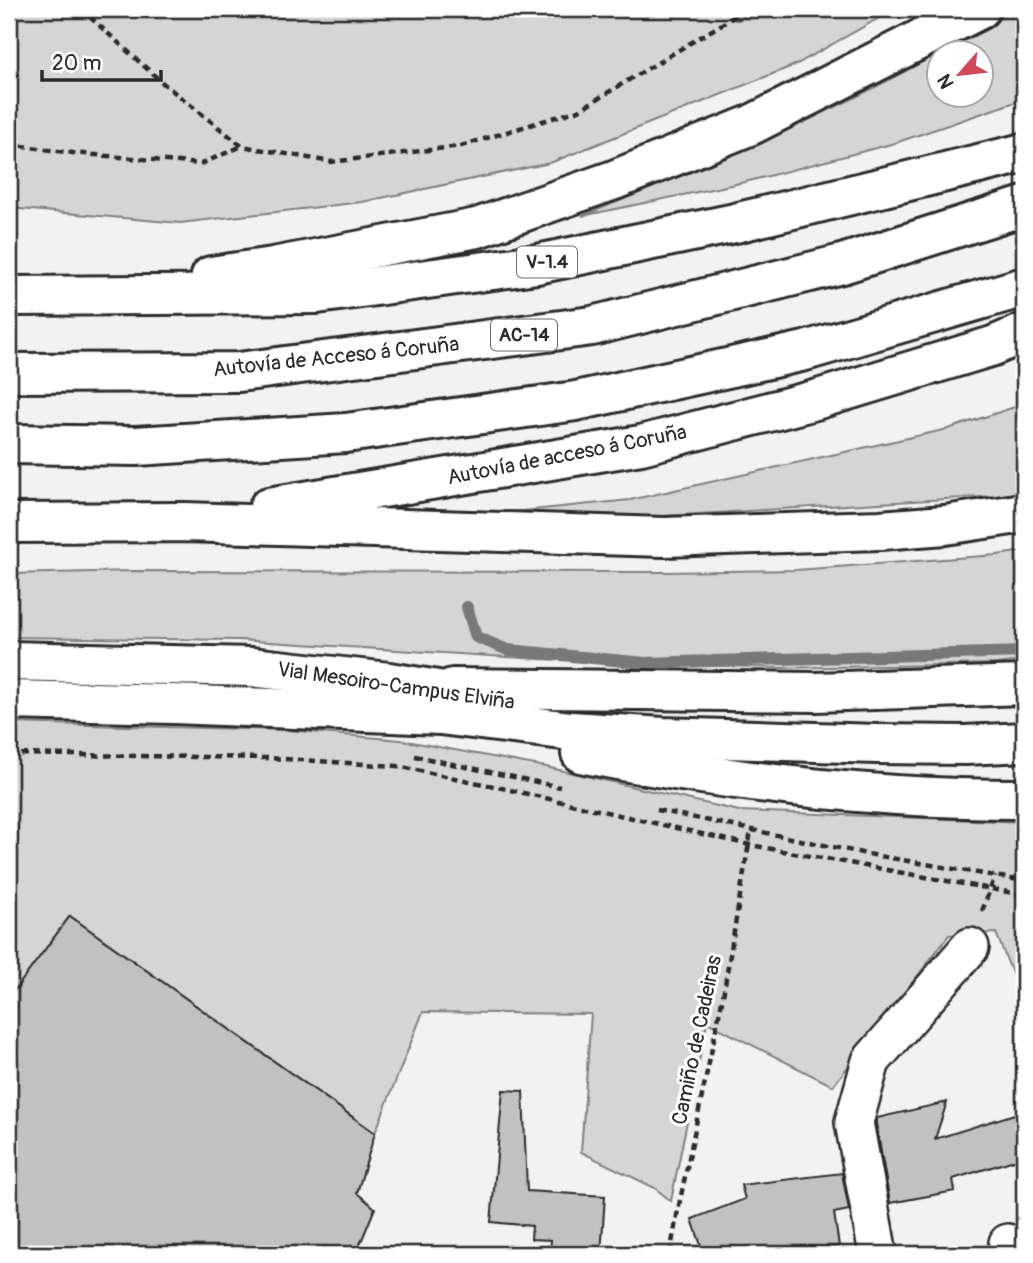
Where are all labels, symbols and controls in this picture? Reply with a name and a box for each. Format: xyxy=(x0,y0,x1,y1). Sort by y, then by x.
scale bar xyxy=(42,38,161,82)
north arrow xyxy=(925,38,995,108)
text: 20 m xyxy=(52,50,101,77)
text: N xyxy=(932,70,959,93)
road number: V-1.4 xyxy=(517,246,577,278)
road number: AC-14 xyxy=(491,320,557,350)
street label: Autovía de Acceso á Coruña xyxy=(212,331,460,383)
street label: Autovía de acceso á Coruña xyxy=(445,419,689,491)
street label: Vial Mesoiro-Campus Elviña xyxy=(275,656,517,716)
street label: Camiño de Cadeiras xyxy=(666,952,728,1127)

